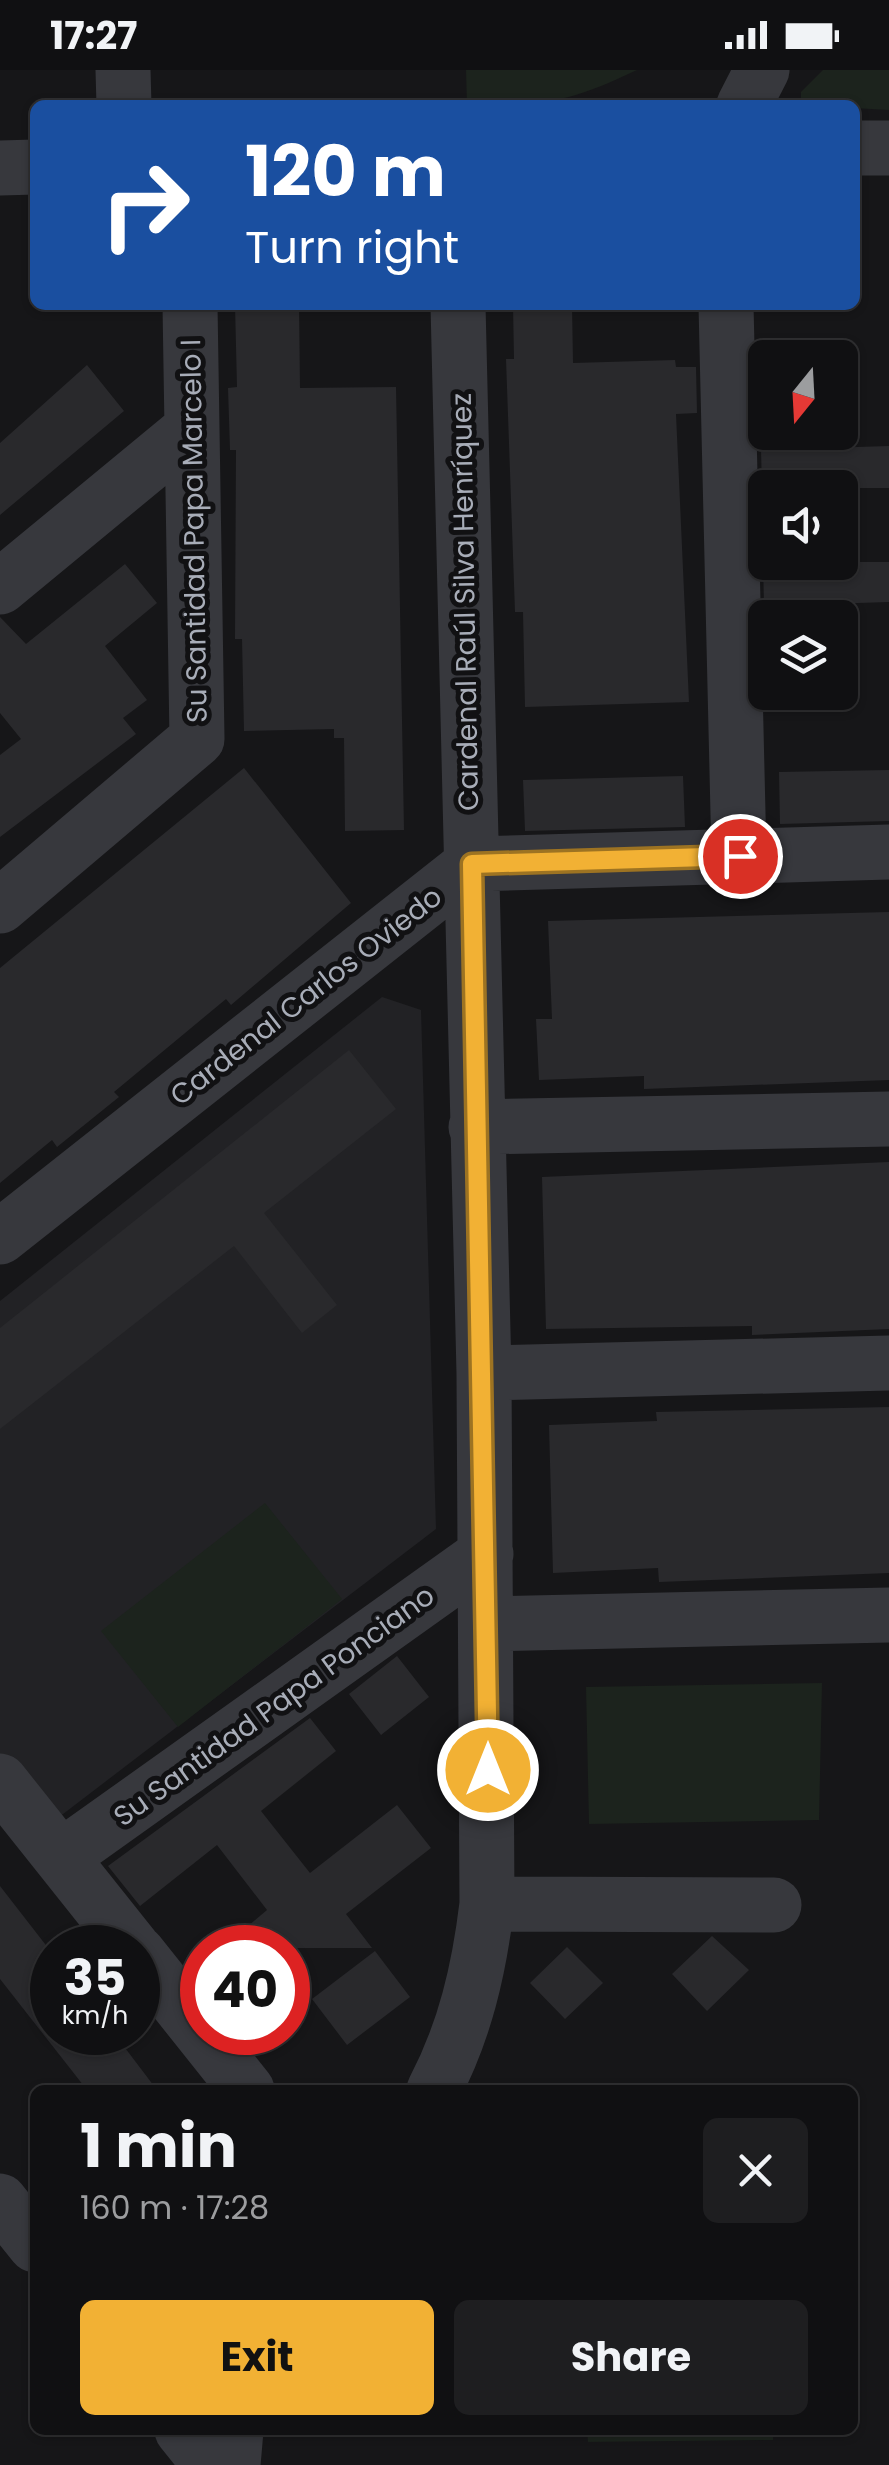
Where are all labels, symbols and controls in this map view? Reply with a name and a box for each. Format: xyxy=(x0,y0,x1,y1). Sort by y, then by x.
text: 17:27 xyxy=(50,9,137,62)
text: 120 m xyxy=(245,122,446,221)
icon: right xyxy=(80,140,210,270)
text: Turn right xyxy=(245,216,459,279)
street label: Su Santidad Papa Marcelo I xyxy=(171,339,217,723)
north arrow xyxy=(748,340,858,450)
map controls xyxy=(748,340,858,710)
street label: Cardenal Raúl Silva Henríquez xyxy=(442,393,488,811)
button: sound xyxy=(748,470,858,580)
button: layers xyxy=(748,600,858,710)
pin xyxy=(698,814,783,899)
icon: arrive xyxy=(713,829,768,884)
street label: Cardenal Carlos Oviedo xyxy=(162,877,450,1115)
street label: Su Santidad Papa Ponciano xyxy=(106,1576,442,1836)
position arrow xyxy=(436,1718,540,1822)
speed limit sign: 40 xyxy=(180,1925,310,2055)
text: 35 xyxy=(64,1942,126,2013)
text: km/h xyxy=(62,1998,128,2033)
text: 1 min xyxy=(80,2104,237,2188)
button: close xyxy=(703,2118,808,2223)
text: 160 m · 17:28 xyxy=(80,2185,269,2230)
button: Exit xyxy=(80,2300,434,2415)
button: Share xyxy=(454,2300,808,2415)

